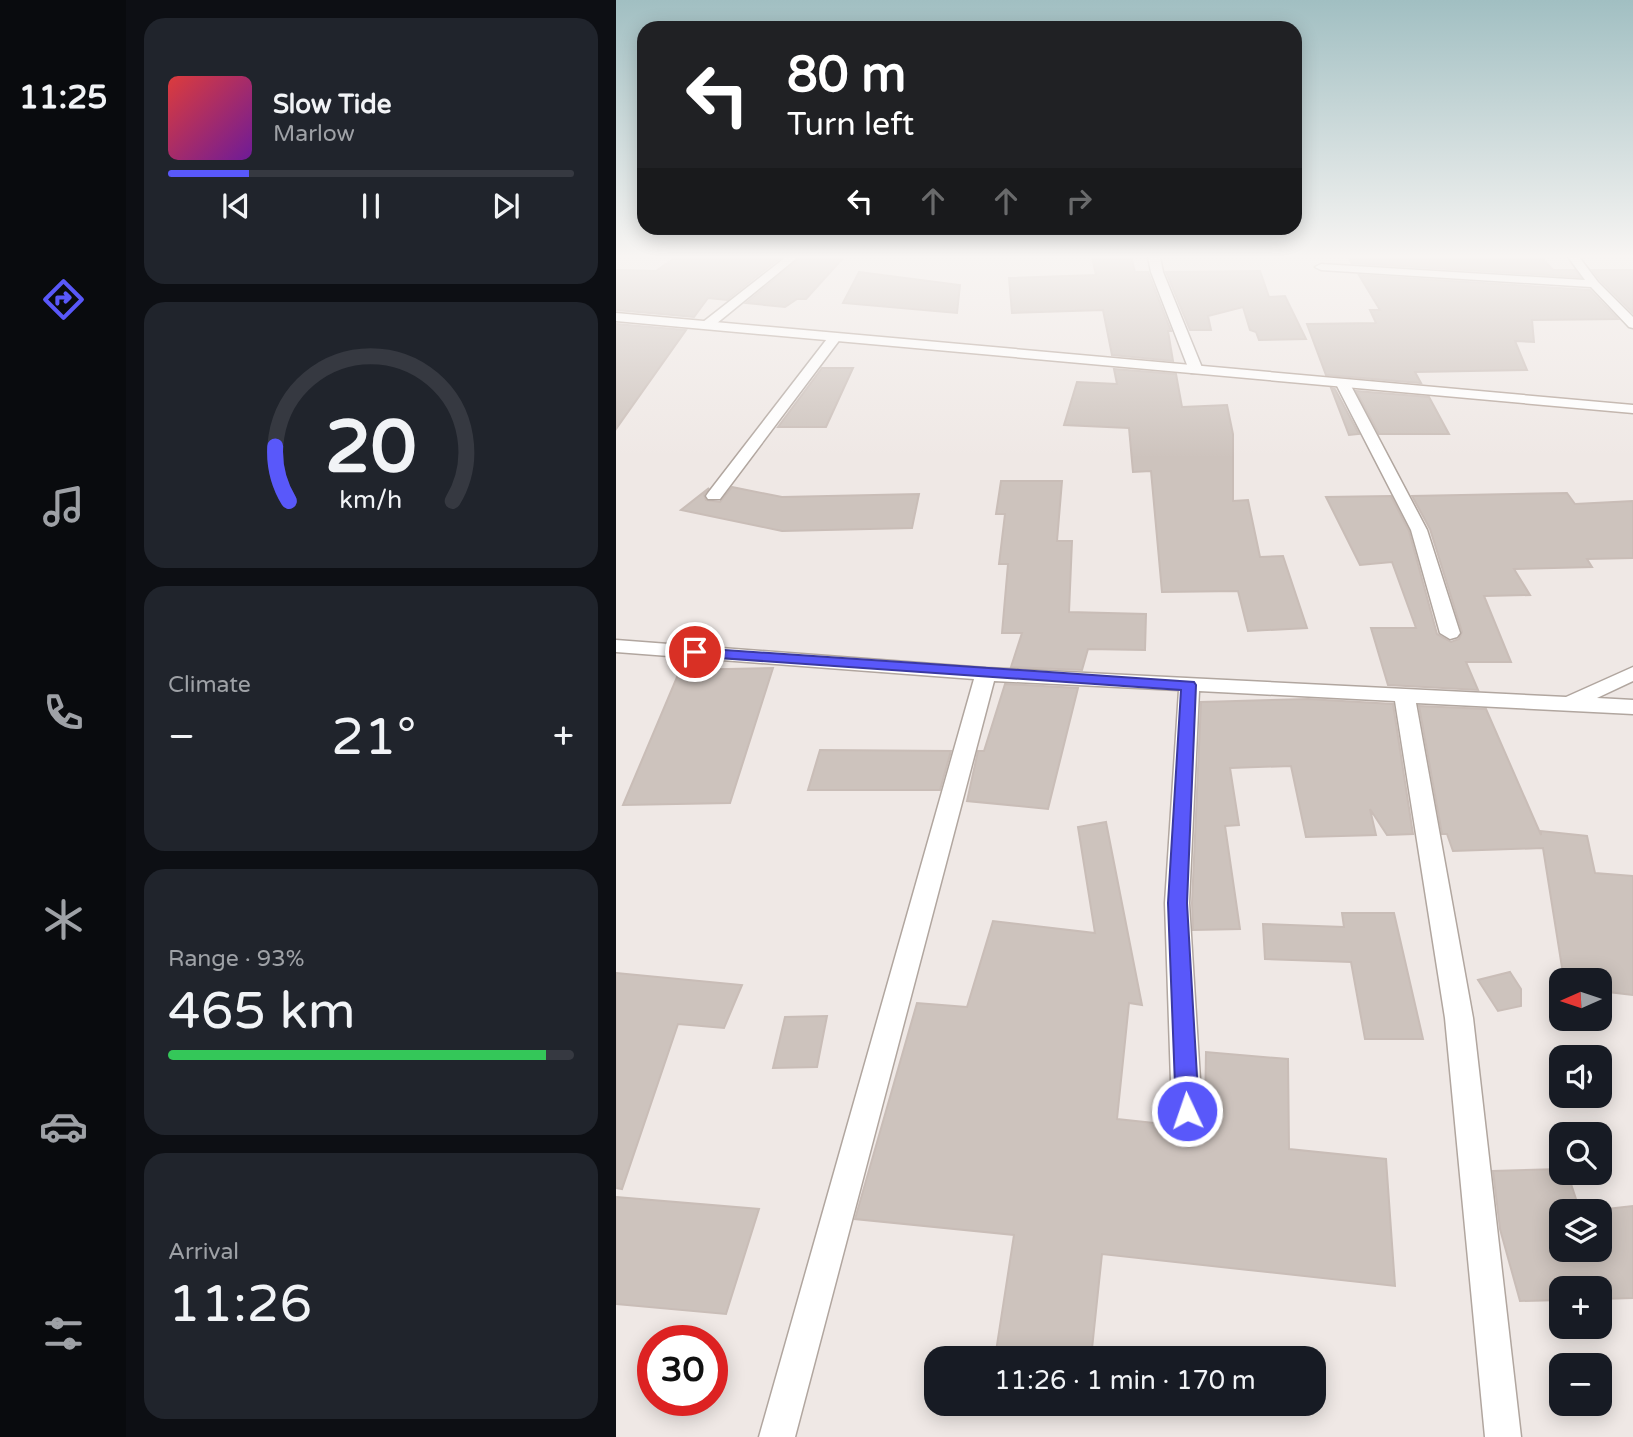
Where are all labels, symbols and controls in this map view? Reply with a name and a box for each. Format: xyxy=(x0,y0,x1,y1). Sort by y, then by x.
text: 80 m xyxy=(787,46,906,105)
icon: left xyxy=(672,49,763,140)
text: 11:25 xyxy=(19,79,107,117)
text: Slow Tide xyxy=(273,89,391,120)
text: Turn left xyxy=(787,106,914,144)
text: Marlow xyxy=(273,120,355,148)
icon: left xyxy=(841,182,879,220)
icon: ahead xyxy=(914,182,952,220)
icon: ahead xyxy=(987,182,1025,220)
icon: right xyxy=(1060,182,1098,220)
icon: previous xyxy=(217,187,255,225)
icon: pause xyxy=(352,187,390,225)
icon: next xyxy=(487,187,525,225)
icon: directions xyxy=(39,275,88,324)
text: 20 xyxy=(325,404,417,492)
icon: music xyxy=(39,482,88,531)
text: km/h xyxy=(340,484,402,514)
pin xyxy=(665,622,725,682)
icon: arrive xyxy=(676,633,714,671)
text: Climate xyxy=(168,671,251,699)
icon: phone xyxy=(39,688,88,737)
text: 21° xyxy=(331,706,416,769)
text: − xyxy=(168,714,195,760)
text: + xyxy=(553,714,574,760)
icon: climate xyxy=(39,895,88,944)
text: Range · 93% xyxy=(168,945,304,973)
north arrow xyxy=(1549,968,1612,1031)
map controls xyxy=(1549,968,1612,1416)
text: 465 km xyxy=(168,980,356,1043)
button: sound xyxy=(1549,1045,1612,1108)
position arrow xyxy=(1150,1074,1224,1148)
icon: car xyxy=(39,1102,88,1151)
button: search xyxy=(1549,1122,1612,1185)
button: layers xyxy=(1549,1199,1612,1262)
text: Arrival xyxy=(168,1238,239,1266)
text: 11:26 xyxy=(168,1273,312,1336)
button: + xyxy=(1549,1276,1612,1339)
icon: filters xyxy=(39,1309,88,1358)
speed limit sign: 30 xyxy=(637,1325,728,1416)
button: − xyxy=(1549,1353,1612,1416)
text: 11:26 · 1 min · 170 m xyxy=(994,1365,1256,1396)

